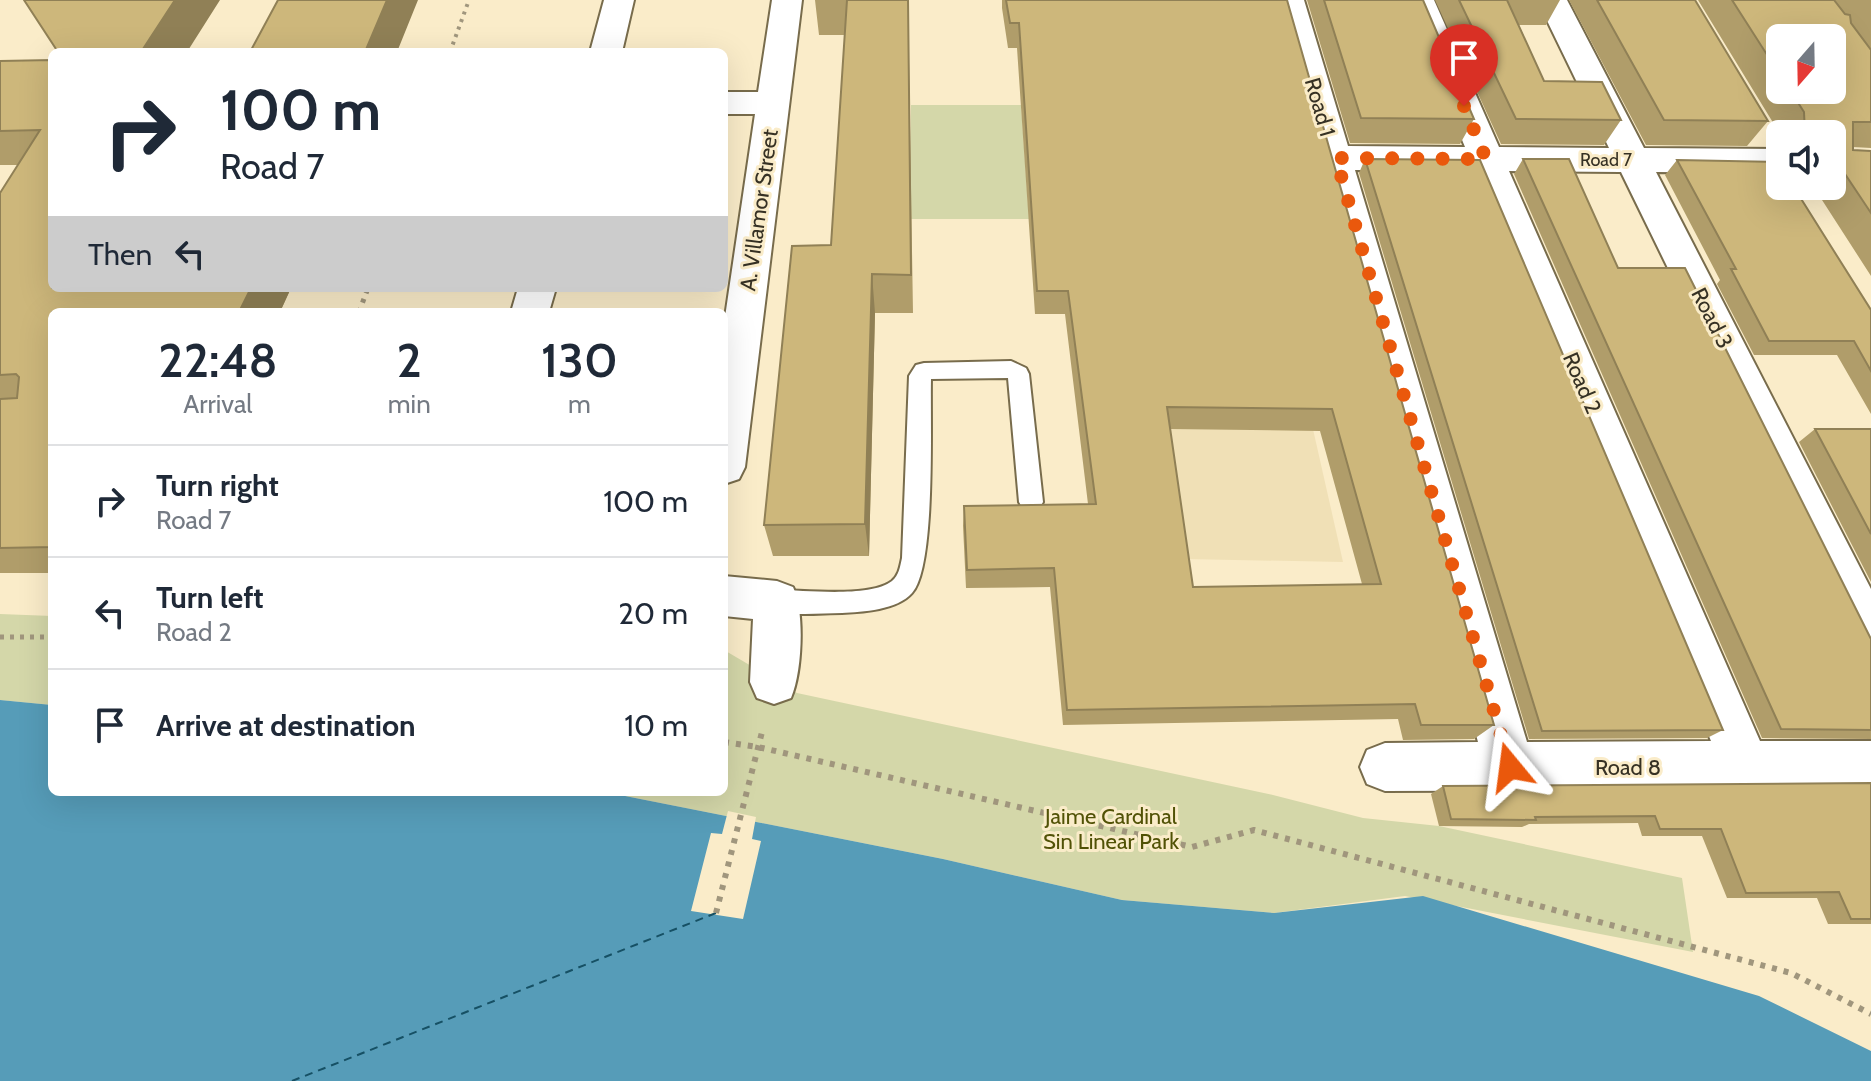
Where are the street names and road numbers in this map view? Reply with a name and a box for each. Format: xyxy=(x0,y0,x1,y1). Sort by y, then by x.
street label: Road 1 xyxy=(1299,75,1341,139)
street label: A. Villamor Street xyxy=(734,127,784,293)
street label: Road 7 xyxy=(1580,149,1632,171)
street label: Road 3 xyxy=(1685,283,1739,353)
street label: Road 2 xyxy=(1557,348,1607,418)
street label: Road 8 xyxy=(1595,754,1661,781)

